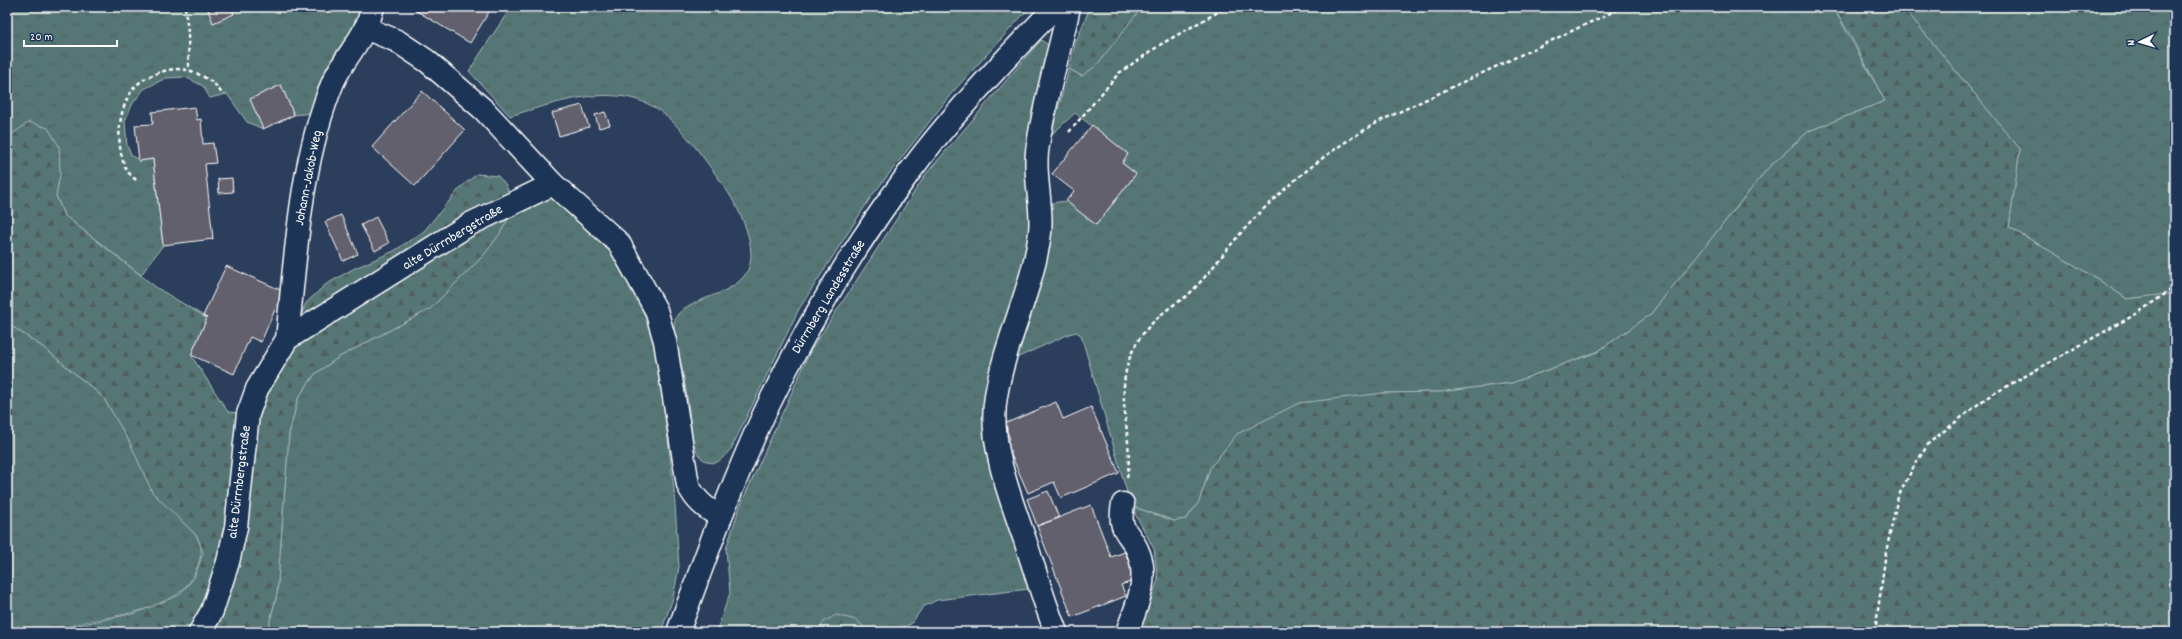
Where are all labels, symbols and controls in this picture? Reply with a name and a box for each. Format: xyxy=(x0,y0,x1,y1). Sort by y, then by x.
scale bar xyxy=(24,22,117,48)
north arrow xyxy=(2120,22,2160,62)
text: 20 m xyxy=(30,29,53,46)
text: N xyxy=(2124,39,2140,46)
street label: Johann-Jakob-Weg xyxy=(290,129,328,227)
street label: alte Dürrnbergstraße xyxy=(399,200,507,276)
street label: Dürrnberg Landesstraße xyxy=(787,236,871,358)
street label: alte Dürrnbergstraße xyxy=(223,424,257,540)

